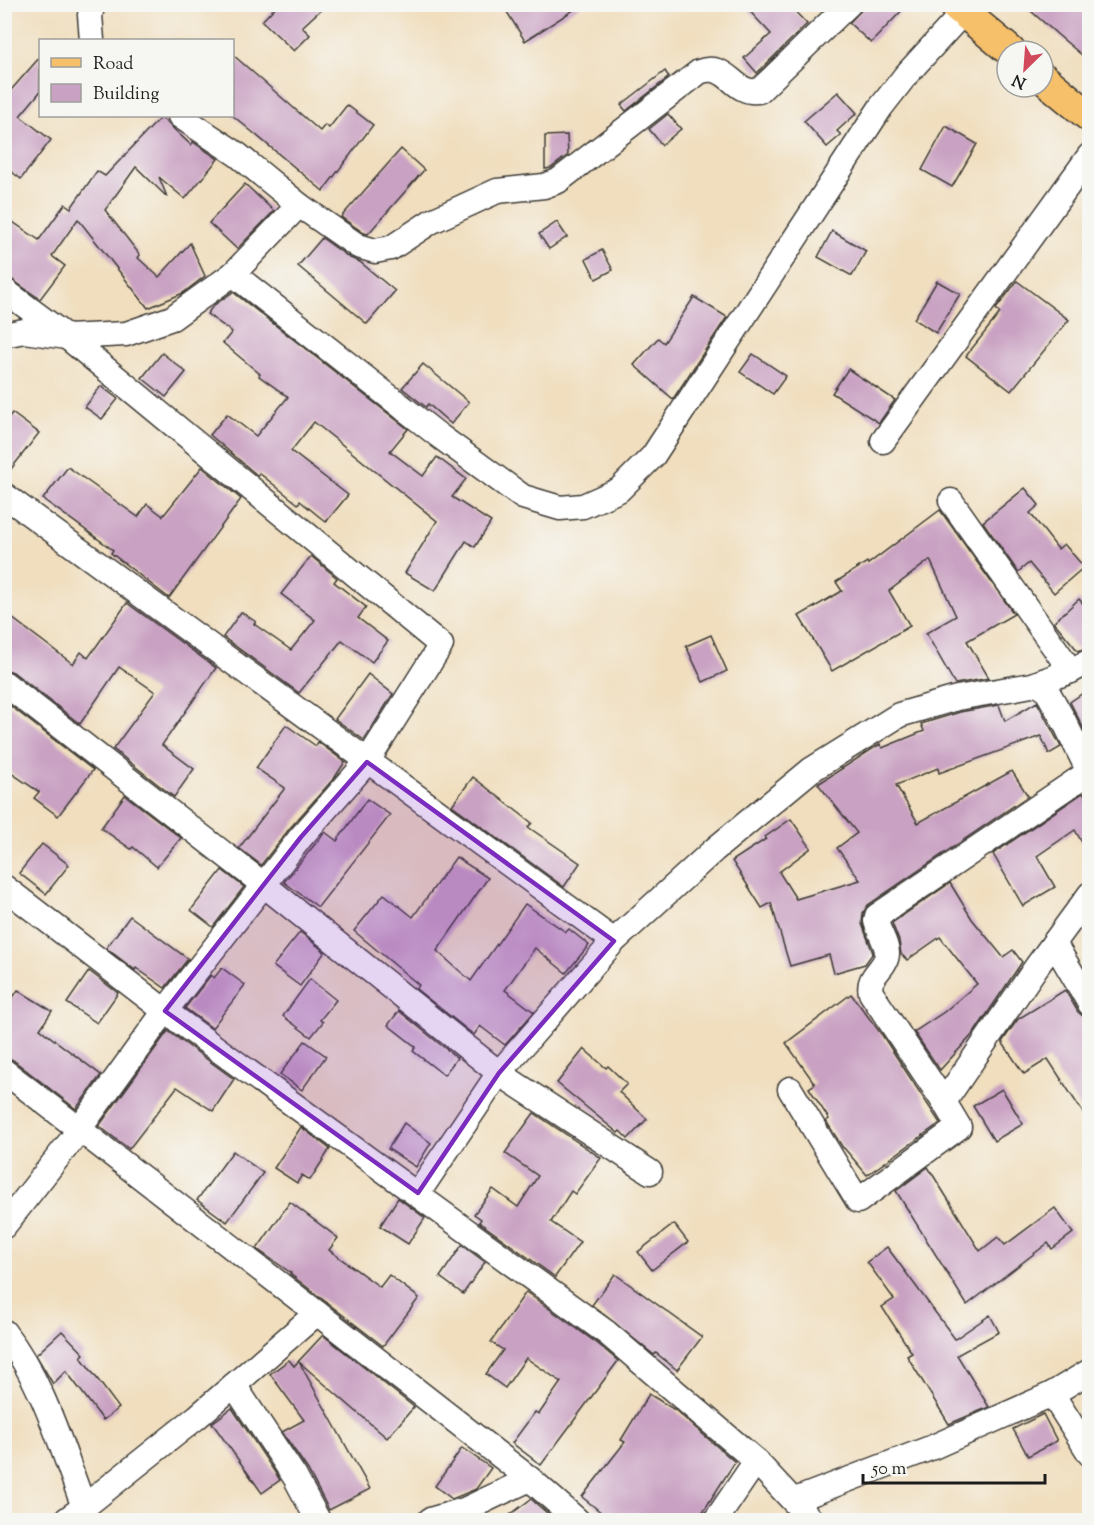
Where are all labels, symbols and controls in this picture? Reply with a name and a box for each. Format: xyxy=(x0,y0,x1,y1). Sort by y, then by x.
legend xyxy=(39,39,234,117)
north arrow xyxy=(995,39,1055,99)
text: Road xyxy=(93,52,133,78)
text: N xyxy=(1009,67,1030,93)
text: Building xyxy=(93,82,159,108)
scale bar xyxy=(863,1447,1044,1485)
text: 50 m xyxy=(871,1457,907,1483)

